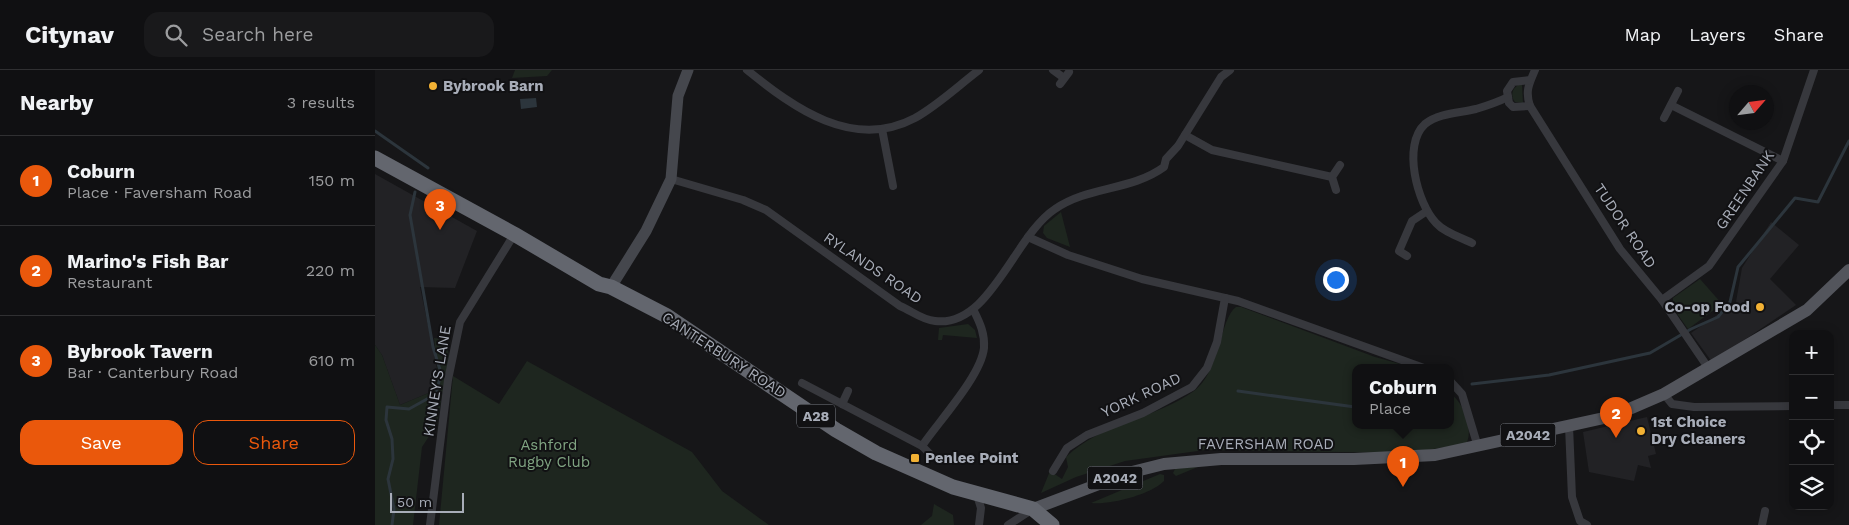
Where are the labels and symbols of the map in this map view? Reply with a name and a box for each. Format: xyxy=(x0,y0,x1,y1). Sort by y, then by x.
place label: Bybrook Barn xyxy=(443,77,544,95)
marker: Bybrook Barn xyxy=(427,80,439,92)
north arrow xyxy=(1729,85,1774,130)
street label: GREENBANK xyxy=(1712,147,1778,233)
street label: TUDOR ROAD xyxy=(1590,180,1660,272)
pin: 3 xyxy=(424,189,456,230)
street label: RYLANDS ROAD xyxy=(820,228,926,308)
your location xyxy=(1323,267,1349,293)
place label: Co-op Food xyxy=(1664,298,1750,316)
marker: Co-op Food xyxy=(1754,301,1766,313)
street label: CANTERBURY ROAD xyxy=(659,308,789,402)
street label: KINNEY'S LANE xyxy=(419,324,455,438)
street label: YORK ROAD xyxy=(1098,369,1184,421)
pin: 2 xyxy=(1600,397,1632,438)
road number: A28 xyxy=(797,404,835,428)
place label: 1st Choice Dry Cleaners xyxy=(1651,413,1745,448)
road number: A2042 xyxy=(1501,424,1555,446)
marker: 1st Choice Dry Cleaners xyxy=(1635,425,1647,437)
street label: FAVERSHAM ROAD xyxy=(1198,435,1334,453)
park label: Ashford Rugby Club xyxy=(508,436,590,471)
pin: 1 xyxy=(1387,446,1419,487)
place label: Penlee Point xyxy=(925,449,1019,467)
marker: Penlee Point xyxy=(909,452,921,464)
road number: A2042 xyxy=(1087,466,1143,489)
scale bar xyxy=(390,490,464,513)

